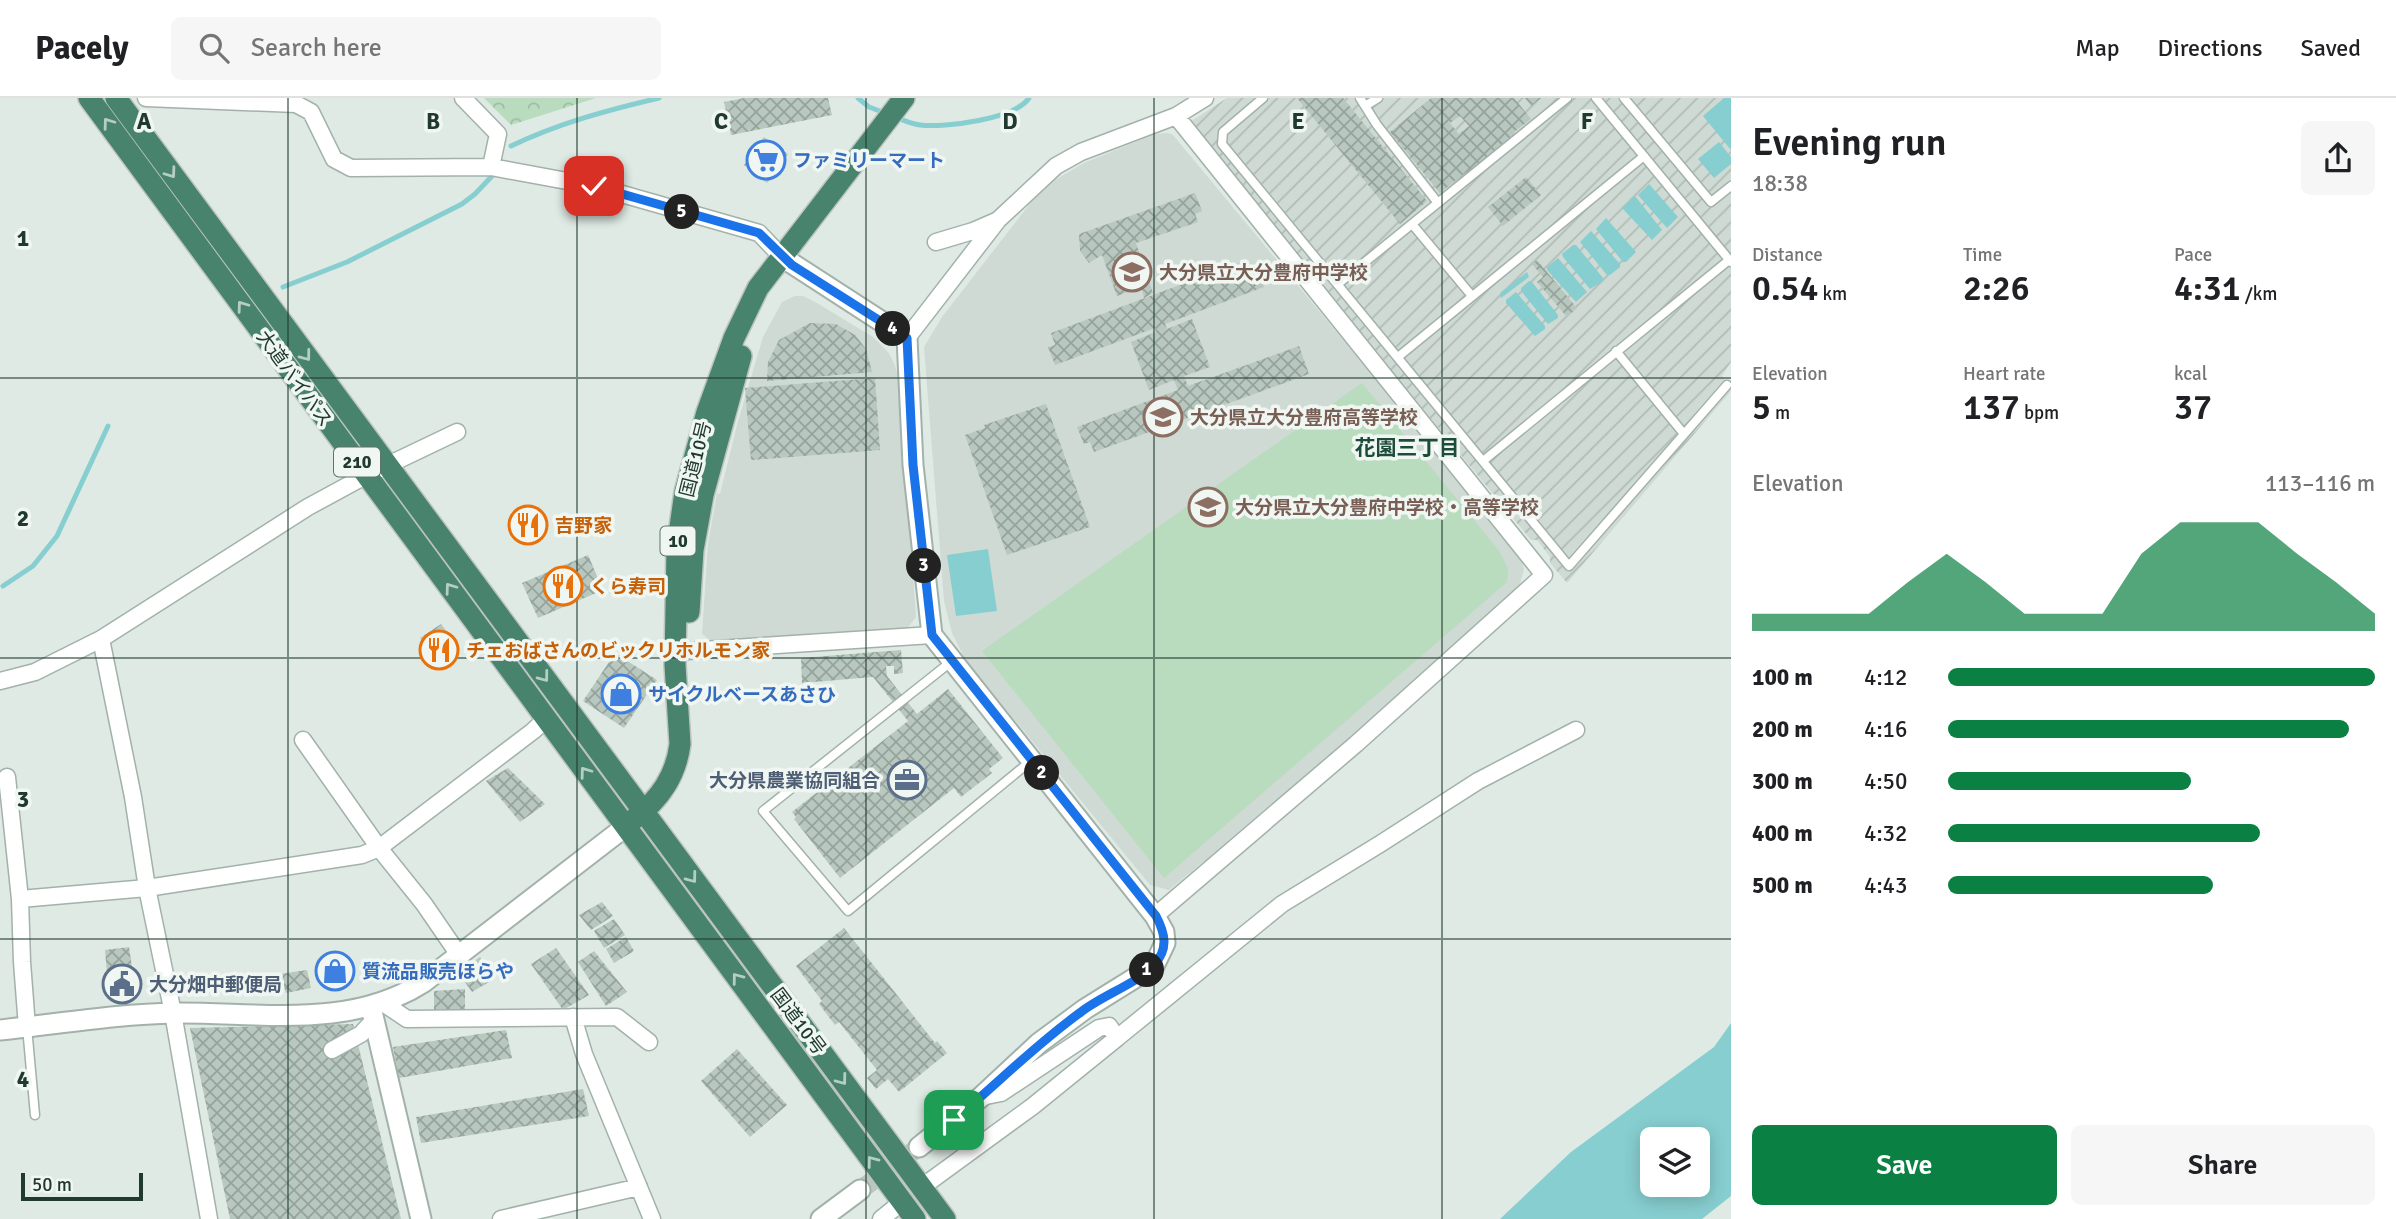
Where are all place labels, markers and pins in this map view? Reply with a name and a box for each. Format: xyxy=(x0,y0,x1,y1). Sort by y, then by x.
supermarket icon: ファミリーマート xyxy=(745,139,787,181)
place label: ファミリーマート xyxy=(793,149,945,173)
pin xyxy=(564,156,624,216)
pin: 5 xyxy=(664,194,700,230)
school or university icon: 大分県立大分豊府中学校 xyxy=(1111,251,1153,293)
place label: 大分県立大分豊府中学校 xyxy=(1159,261,1368,285)
pin: 4 xyxy=(876,312,910,346)
school or university icon: 大分県立大分豊府高等学校 xyxy=(1142,396,1184,438)
place label: 大分県立大分豊府高等学校 xyxy=(1190,406,1418,430)
school or university icon: 大分県立大分豊府中学校・高等学校 xyxy=(1187,486,1229,528)
place label: 大分県立大分豊府中学校・高等学校 xyxy=(1235,496,1539,520)
restaurant icon: 吉野家 xyxy=(507,504,549,546)
place label: 吉野家 xyxy=(555,514,612,538)
pin: 3 xyxy=(906,548,942,584)
restaurant icon: くら寿司 xyxy=(542,565,584,607)
place label: くら寿司 xyxy=(590,575,666,599)
restaurant icon: チェおばさんのビックリホルモン家 xyxy=(418,629,460,671)
place label: チェおばさんのビックリホルモン家 xyxy=(466,639,770,663)
shop icon: サイクルベースあさひ xyxy=(600,673,642,715)
place label: サイクルベースあさひ xyxy=(648,683,836,707)
pin: 2 xyxy=(1024,756,1060,790)
office icon: 大分県農業協同組合 xyxy=(886,759,928,801)
place label: 大分県農業協同組合 xyxy=(709,769,880,793)
shop icon: 質流品販売ほらや xyxy=(314,950,356,992)
pin: 1 xyxy=(1130,952,1164,988)
place label: 質流品販売ほらや xyxy=(362,960,514,984)
public building icon: 大分畑中郵便局 xyxy=(101,963,143,1005)
place label: 大分畑中郵便局 xyxy=(149,973,282,997)
pin xyxy=(924,1090,984,1150)

